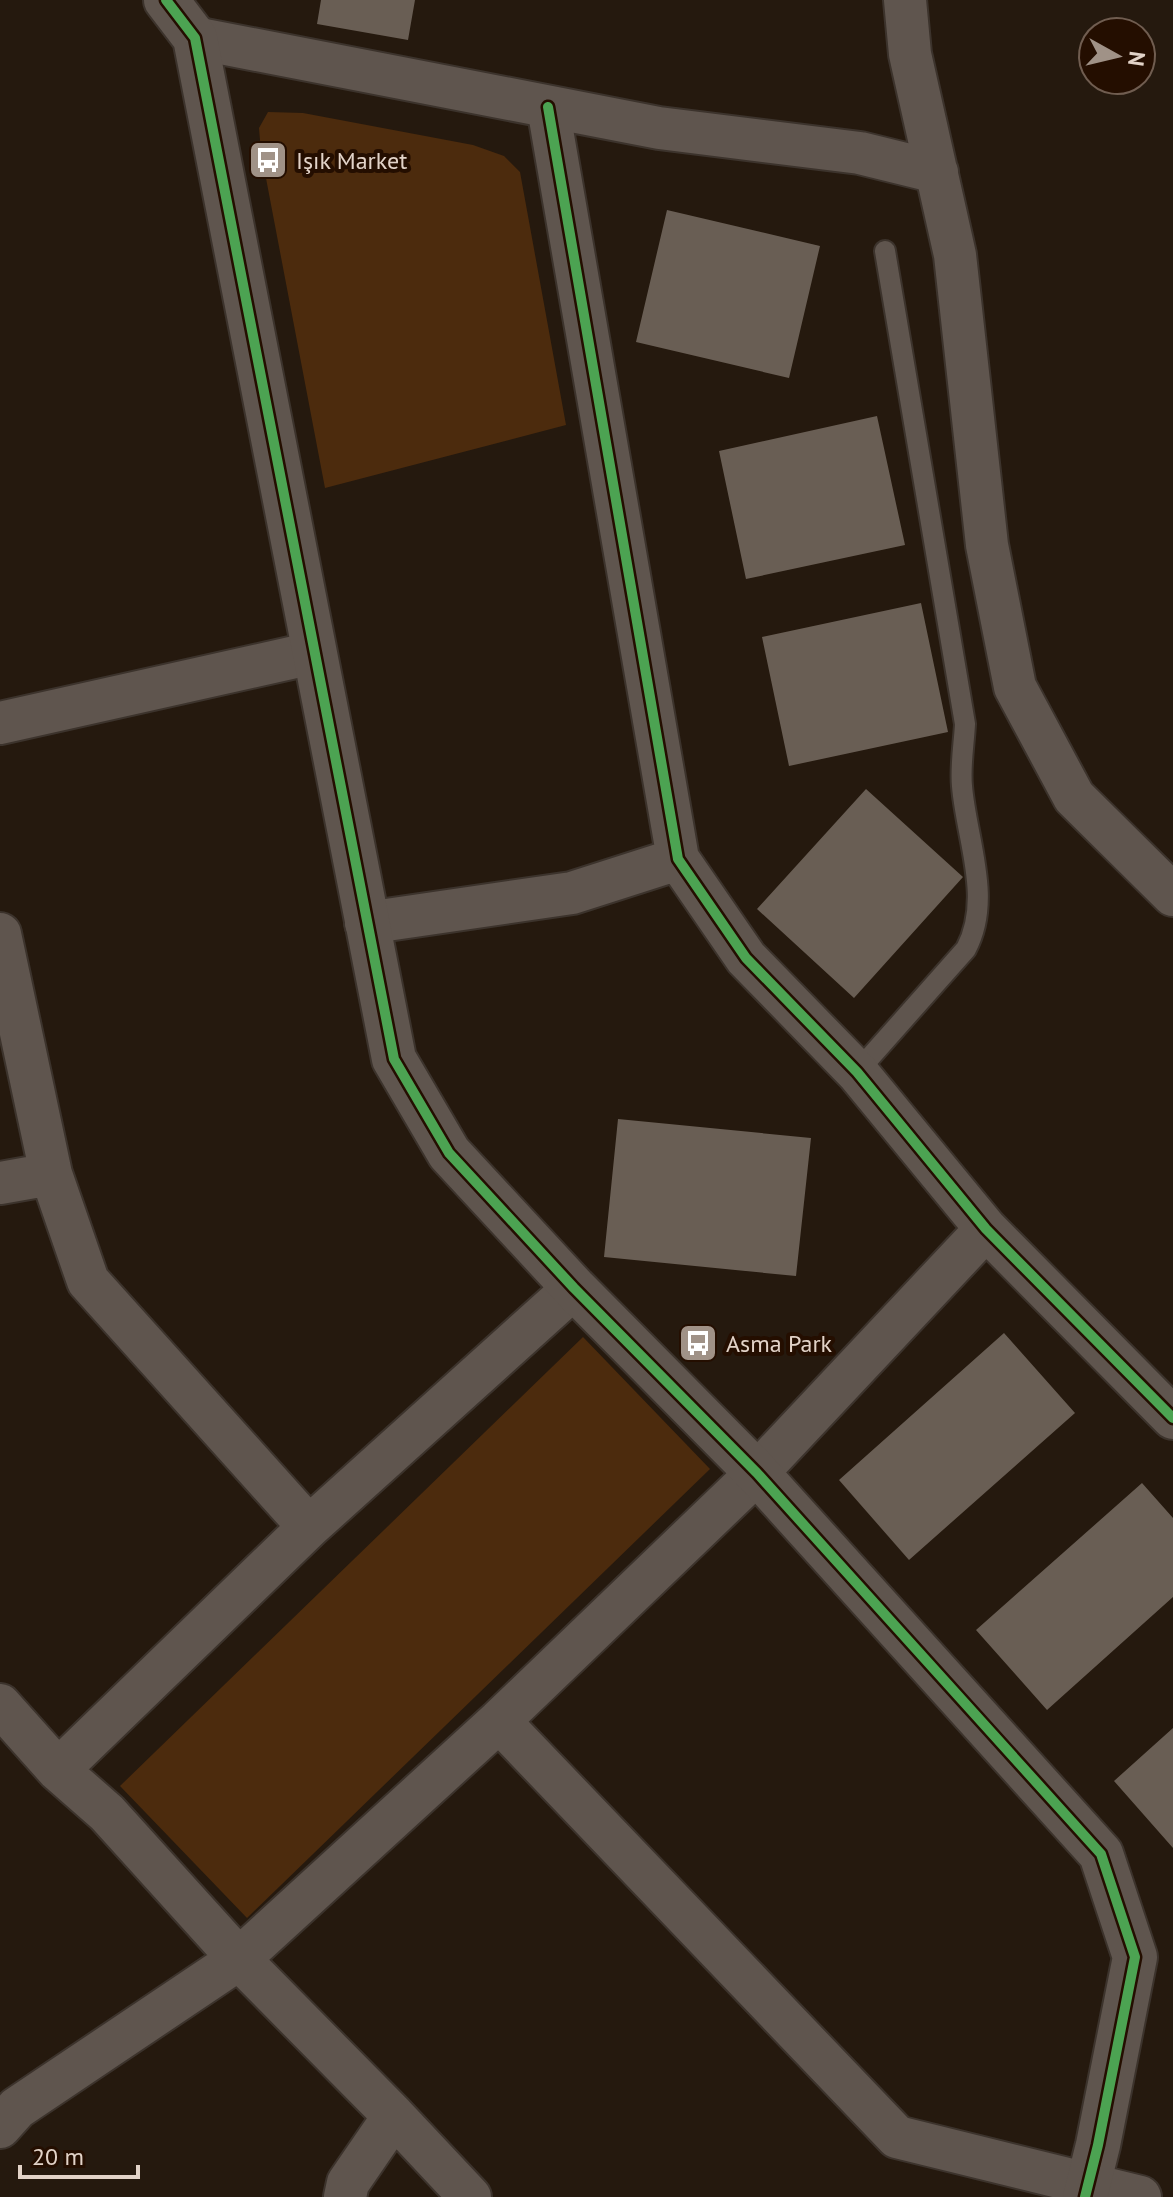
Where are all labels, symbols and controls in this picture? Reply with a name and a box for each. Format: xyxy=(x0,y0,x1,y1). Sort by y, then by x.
north arrow xyxy=(1077,16,1157,96)
text: N xyxy=(1122,50,1152,68)
bus stop icon: Işık Market xyxy=(247,139,289,181)
place label: Işık Market xyxy=(296,145,407,176)
bus stop icon: Asma Park xyxy=(677,1322,719,1364)
place label: Asma Park xyxy=(726,1328,833,1359)
scale bar xyxy=(20,2129,138,2179)
text: 20 m xyxy=(32,2141,84,2172)

